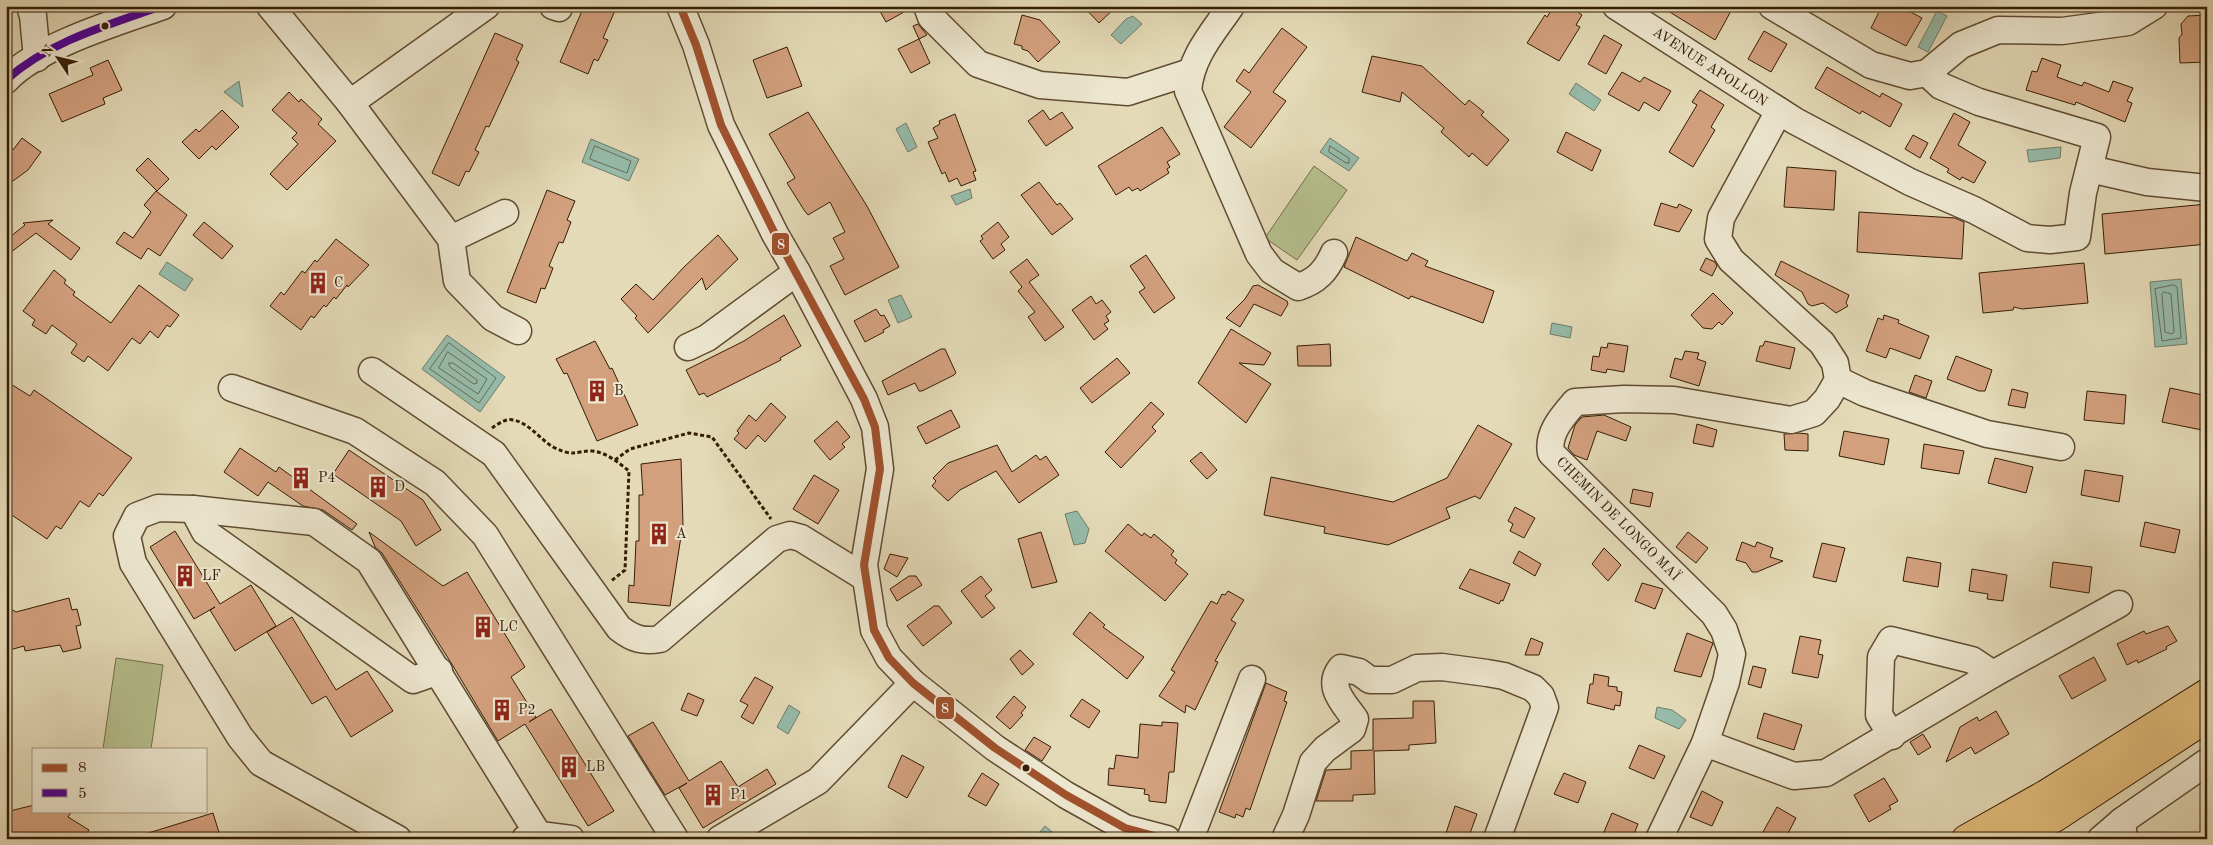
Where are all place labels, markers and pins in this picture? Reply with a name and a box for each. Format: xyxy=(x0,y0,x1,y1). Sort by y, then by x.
unlabelled marker xyxy=(100,21,110,31)
building icon: C xyxy=(305,270,331,296)
place label: C xyxy=(334,276,343,290)
building icon: B xyxy=(584,378,610,404)
place label: B xyxy=(614,384,624,398)
building icon: P4 xyxy=(288,465,314,491)
place label: P4 xyxy=(318,471,336,485)
building icon: D xyxy=(365,474,391,500)
place label: D xyxy=(394,480,405,494)
building icon: A xyxy=(646,521,672,547)
place label: A xyxy=(676,527,687,541)
building icon: LF xyxy=(172,563,198,589)
place label: LF xyxy=(202,569,221,583)
building icon: LC xyxy=(470,614,496,640)
place label: LC xyxy=(499,620,518,634)
building icon: P2 xyxy=(489,697,515,723)
place label: P2 xyxy=(518,703,536,717)
building icon: LB xyxy=(556,754,582,780)
place label: LB xyxy=(586,760,605,774)
unlabelled marker xyxy=(1021,763,1031,773)
building icon: P1 xyxy=(700,782,726,808)
place label: P1 xyxy=(730,788,748,802)

